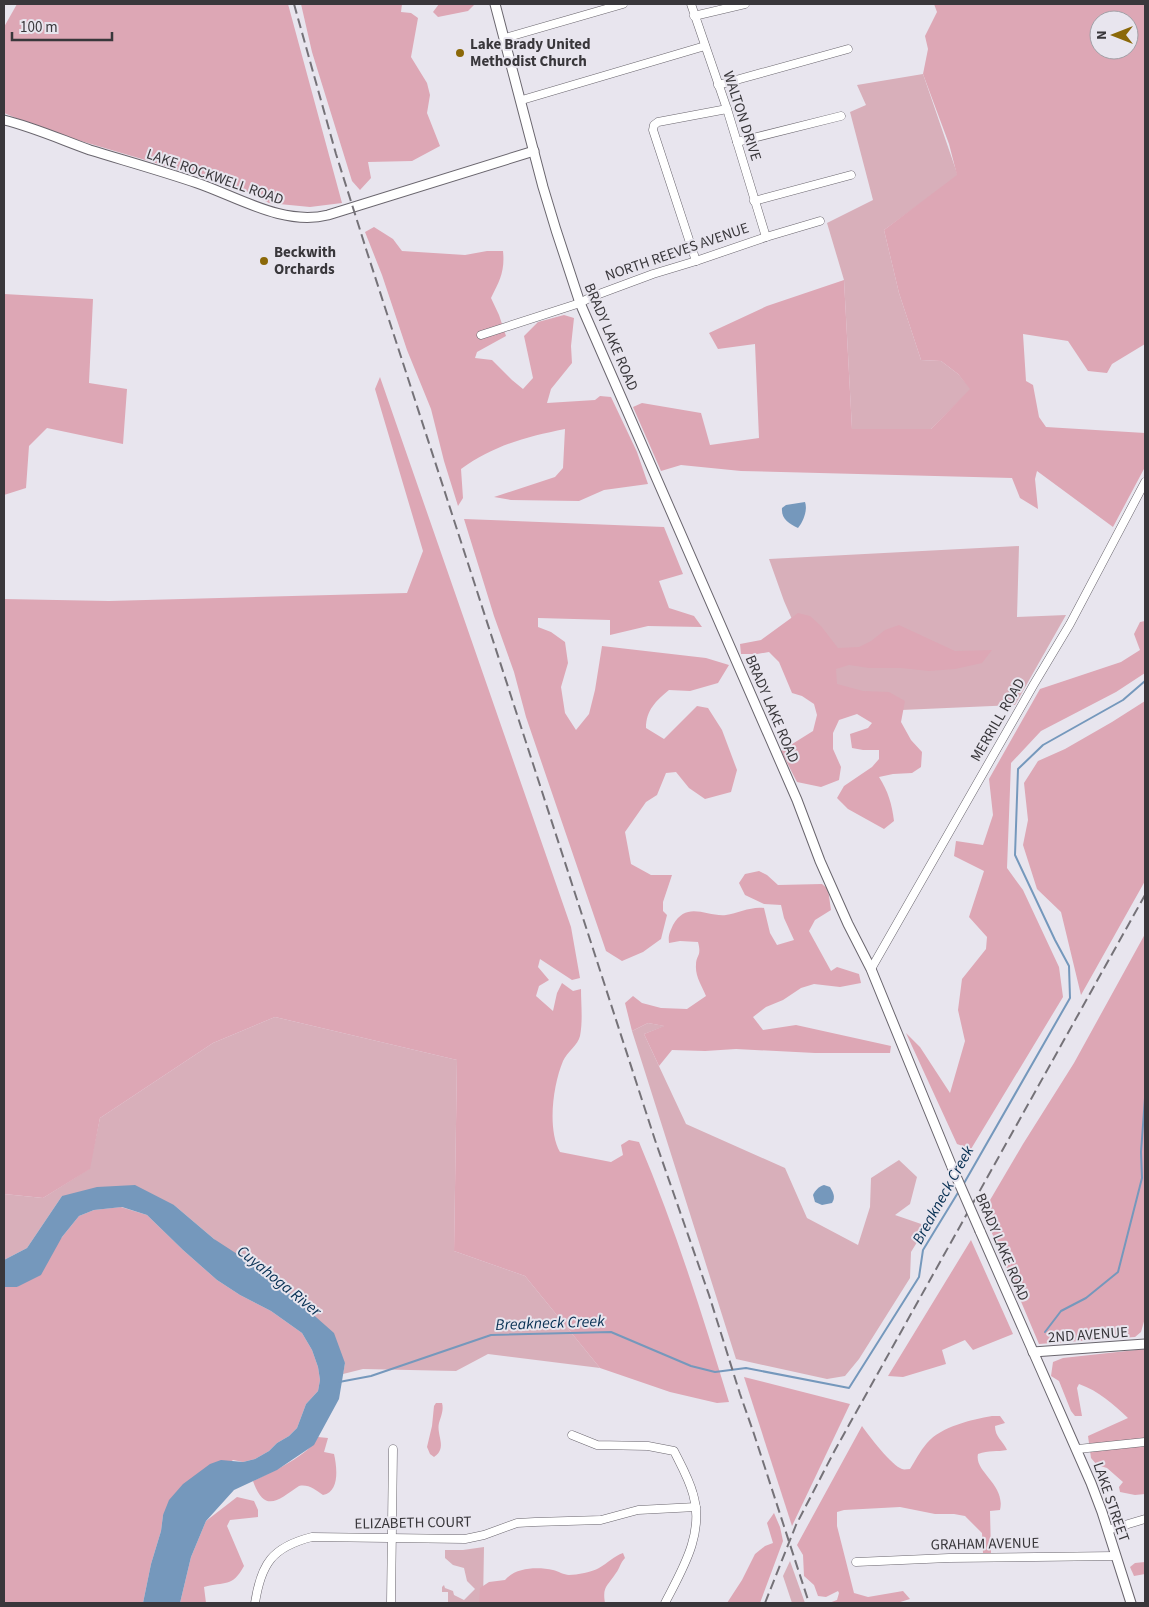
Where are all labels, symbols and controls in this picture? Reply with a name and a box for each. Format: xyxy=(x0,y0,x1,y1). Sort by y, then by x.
scale bar xyxy=(12,10,112,42)
north arrow xyxy=(1089,10,1139,60)
text: 100 m xyxy=(20,17,58,38)
text: N xyxy=(1092,30,1112,40)
place label: Lake Brady United Methodist Church xyxy=(470,34,591,72)
marker: Lake Brady United Methodist Church xyxy=(454,47,466,59)
street label: WALTON DRIVE xyxy=(718,68,766,164)
street label: LAKE ROCKWELL ROAD xyxy=(144,144,286,210)
street label: NORTH REEVES AVENUE xyxy=(602,218,752,286)
place label: Beckwith Orchards xyxy=(274,242,336,280)
marker: Beckwith Orchards xyxy=(258,255,270,267)
street label: BRADY LAKE ROAD xyxy=(579,280,643,394)
street label: BRADY LAKE ROAD xyxy=(740,652,804,766)
street label: MERRILL ROAD xyxy=(966,674,1030,766)
water label: Breakneck Creek xyxy=(907,1142,979,1248)
street label: BRADY LAKE ROAD xyxy=(970,1190,1034,1304)
water label: Cuyahoga River xyxy=(232,1240,327,1323)
water label: Breakneck Creek xyxy=(495,1310,605,1336)
street label: 2ND AVENUE xyxy=(1047,1322,1129,1348)
street label: LAKE STREET xyxy=(1088,1459,1134,1545)
street label: ELIZABETH COURT xyxy=(354,1511,472,1535)
street label: GRAHAM AVENUE xyxy=(931,1533,1040,1555)

